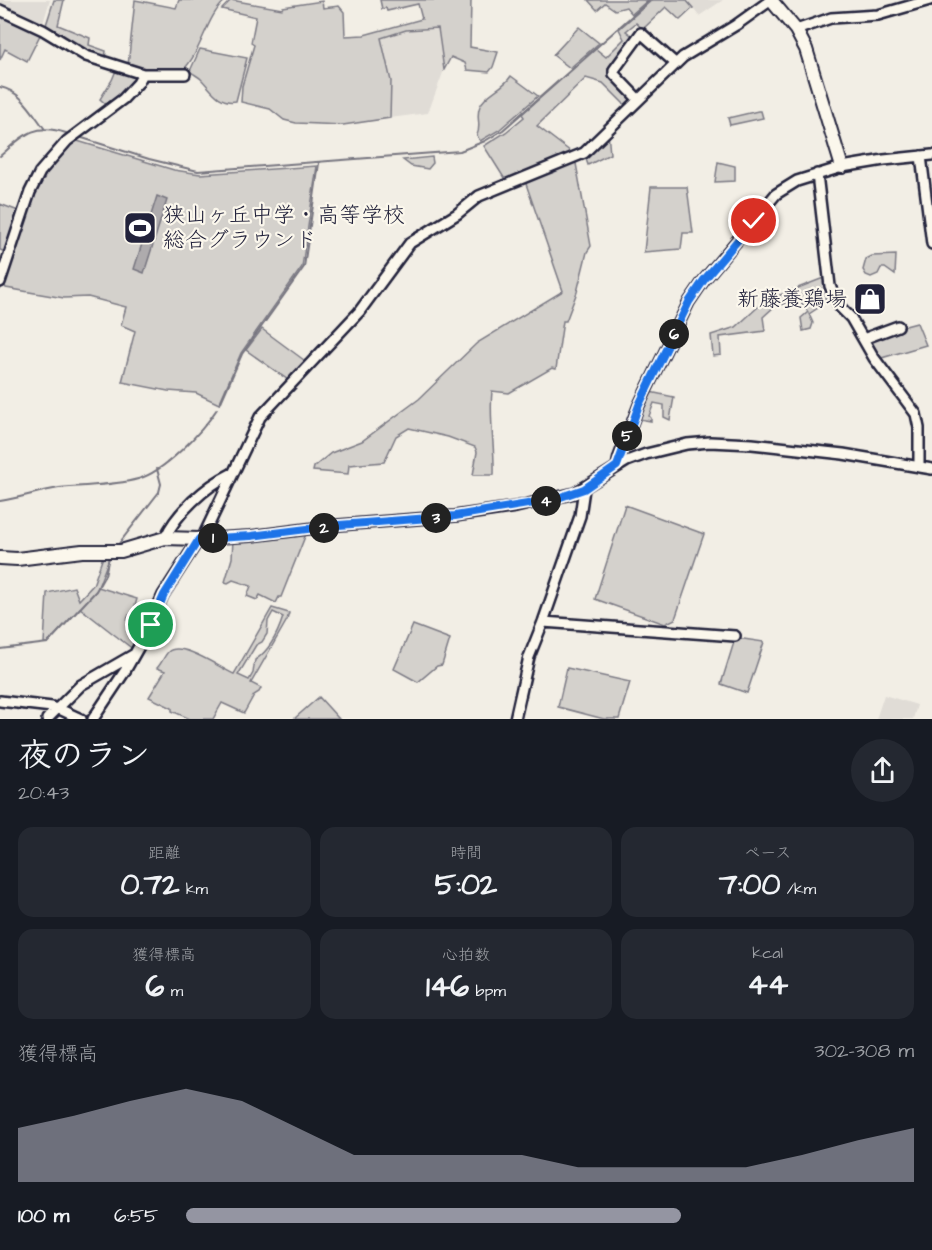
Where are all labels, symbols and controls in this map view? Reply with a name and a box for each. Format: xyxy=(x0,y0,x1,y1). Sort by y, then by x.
pin xyxy=(728,195,779,246)
place label: 狭山ヶ丘中学・高等学校 総合グラウンド xyxy=(163,200,405,256)
icon: check xyxy=(737,204,770,237)
sports icon: 狭山ヶ丘中学・高等学校 総合グラウンド xyxy=(122,210,158,246)
shop icon: 新藤養鶏場 xyxy=(852,281,888,317)
place label: 新藤養鶏場 xyxy=(737,284,847,315)
pin: 6 xyxy=(659,319,689,349)
text: 6 xyxy=(669,323,679,345)
pin: 5 xyxy=(612,421,642,451)
text: 5 xyxy=(621,425,633,447)
pin: 4 xyxy=(531,486,561,516)
text: 4 xyxy=(541,490,551,512)
pin: 3 xyxy=(421,503,451,533)
text: 3 xyxy=(432,507,440,529)
pin: 2 xyxy=(309,513,339,543)
text: 2 xyxy=(319,517,329,539)
pin: 1 xyxy=(198,523,228,553)
text: 1 xyxy=(212,527,214,549)
pin xyxy=(125,599,176,650)
icon: arrive xyxy=(134,608,167,641)
text: 夜のラン xyxy=(18,733,150,779)
button: share xyxy=(851,739,914,802)
text: 20:43 xyxy=(18,779,69,807)
text: 距離 xyxy=(148,842,180,864)
text: 時間 xyxy=(450,842,482,864)
text: ペース xyxy=(744,842,791,864)
text: 0.72 xyxy=(121,864,179,906)
text: 5:02 xyxy=(435,864,497,906)
text: 7:00 xyxy=(719,864,780,906)
text: km xyxy=(179,878,208,900)
text: /km xyxy=(780,878,816,900)
text: kcal xyxy=(752,942,783,964)
text: 獲得標高 xyxy=(132,944,196,966)
text: 心拍数 xyxy=(442,944,490,966)
text: 44 xyxy=(747,964,788,1006)
text: 6 xyxy=(145,966,164,1008)
text: 146 xyxy=(426,966,469,1008)
text: m xyxy=(164,980,183,1002)
text: bpm xyxy=(469,980,506,1002)
text: 302–308 m xyxy=(814,1037,914,1065)
text: 獲得標高 xyxy=(18,1040,98,1068)
text: 100 m xyxy=(18,1202,69,1230)
text: 6:55 xyxy=(114,1202,158,1230)

